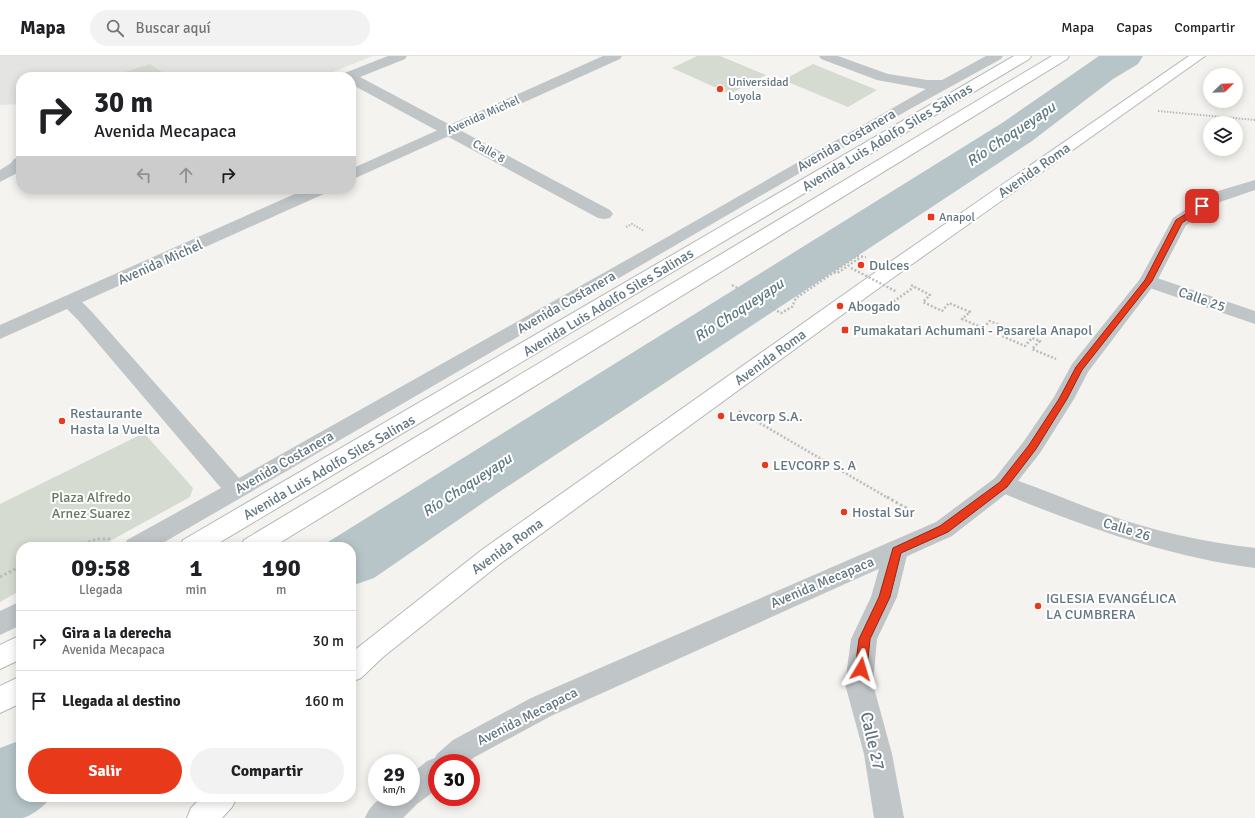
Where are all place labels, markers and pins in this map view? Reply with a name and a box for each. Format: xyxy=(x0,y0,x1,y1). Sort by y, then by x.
place label: Universidad Loyola xyxy=(728,75,789,104)
marker: Universidad Loyola xyxy=(715,84,725,94)
pin xyxy=(1185,189,1219,223)
place label: Anapol xyxy=(939,210,976,225)
marker: Anapol xyxy=(926,212,936,222)
place label: Dulces xyxy=(869,257,909,274)
marker: Dulces xyxy=(856,260,866,270)
place label: Abogado xyxy=(848,298,900,315)
marker: Abogado xyxy=(835,301,845,311)
place label: Pumakatari Achumani - Pasarela Anapol xyxy=(853,322,1092,339)
marker: Pumakatari Achumani - Pasarela Anapol xyxy=(840,325,850,335)
place label: Restaurante Hasta la Vuelta xyxy=(70,405,160,438)
place label: Levcorp S.A. xyxy=(729,408,803,425)
marker: Levcorp S.A. xyxy=(716,411,726,421)
marker: Restaurante Hasta la Vuelta xyxy=(57,416,67,426)
place label: LEVCORP S. A xyxy=(773,457,856,474)
marker: LEVCORP S. A xyxy=(760,460,770,470)
place label: Hostal Sur xyxy=(852,504,915,521)
marker: Hostal Sur xyxy=(839,507,849,517)
place label: IGLESIA EVANGÉLICA LA CUMBRERA xyxy=(1046,590,1177,623)
marker: IGLESIA EVANGÉLICA LA CUMBRERA xyxy=(1033,601,1043,611)

